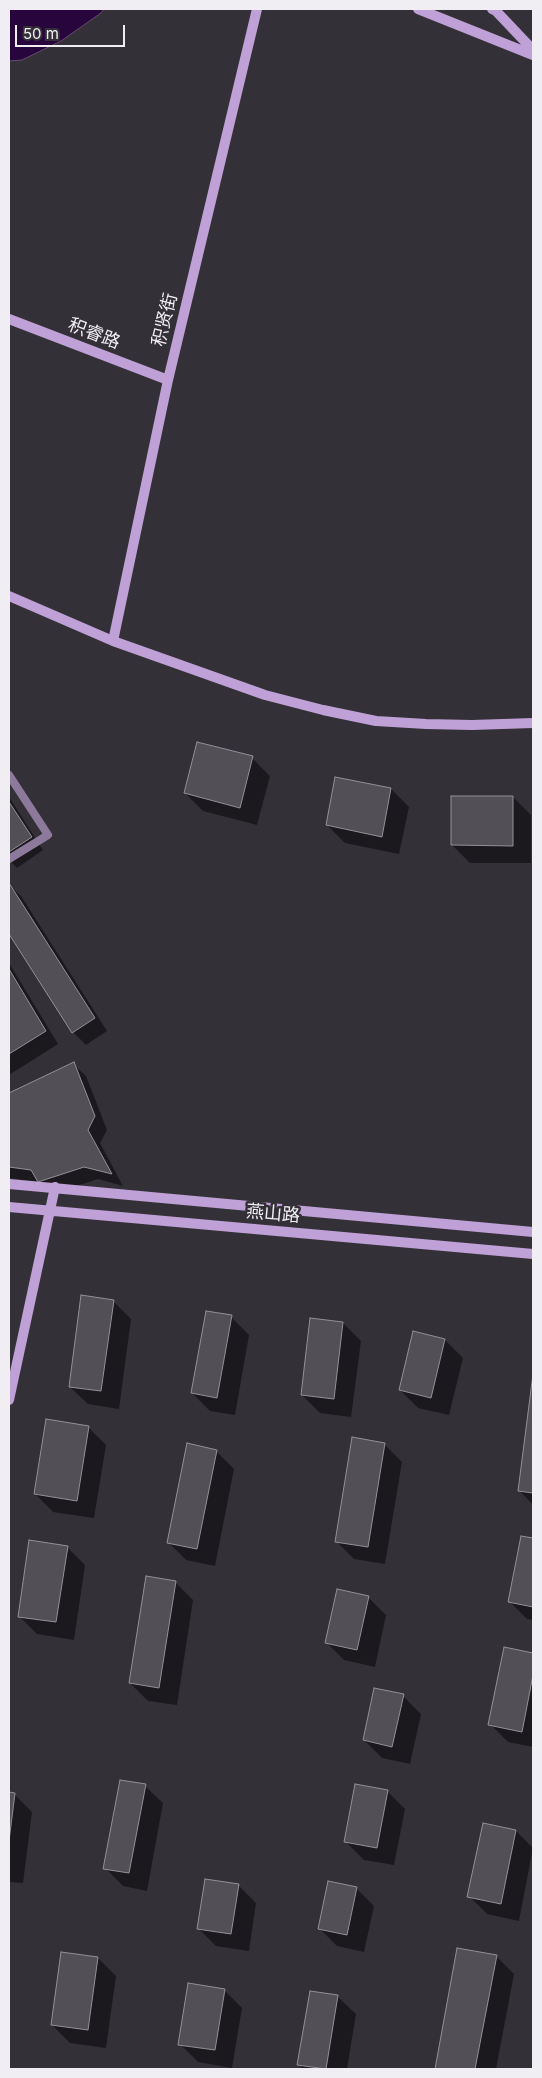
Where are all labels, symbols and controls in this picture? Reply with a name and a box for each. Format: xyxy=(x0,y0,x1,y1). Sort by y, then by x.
scale bar xyxy=(18,15,128,47)
text: 50 m xyxy=(23,24,59,43)
street label: 积贤街 xyxy=(148,291,182,349)
street label: 积睿路 xyxy=(65,314,123,354)
street label: 燕山路 xyxy=(245,1201,301,1227)

